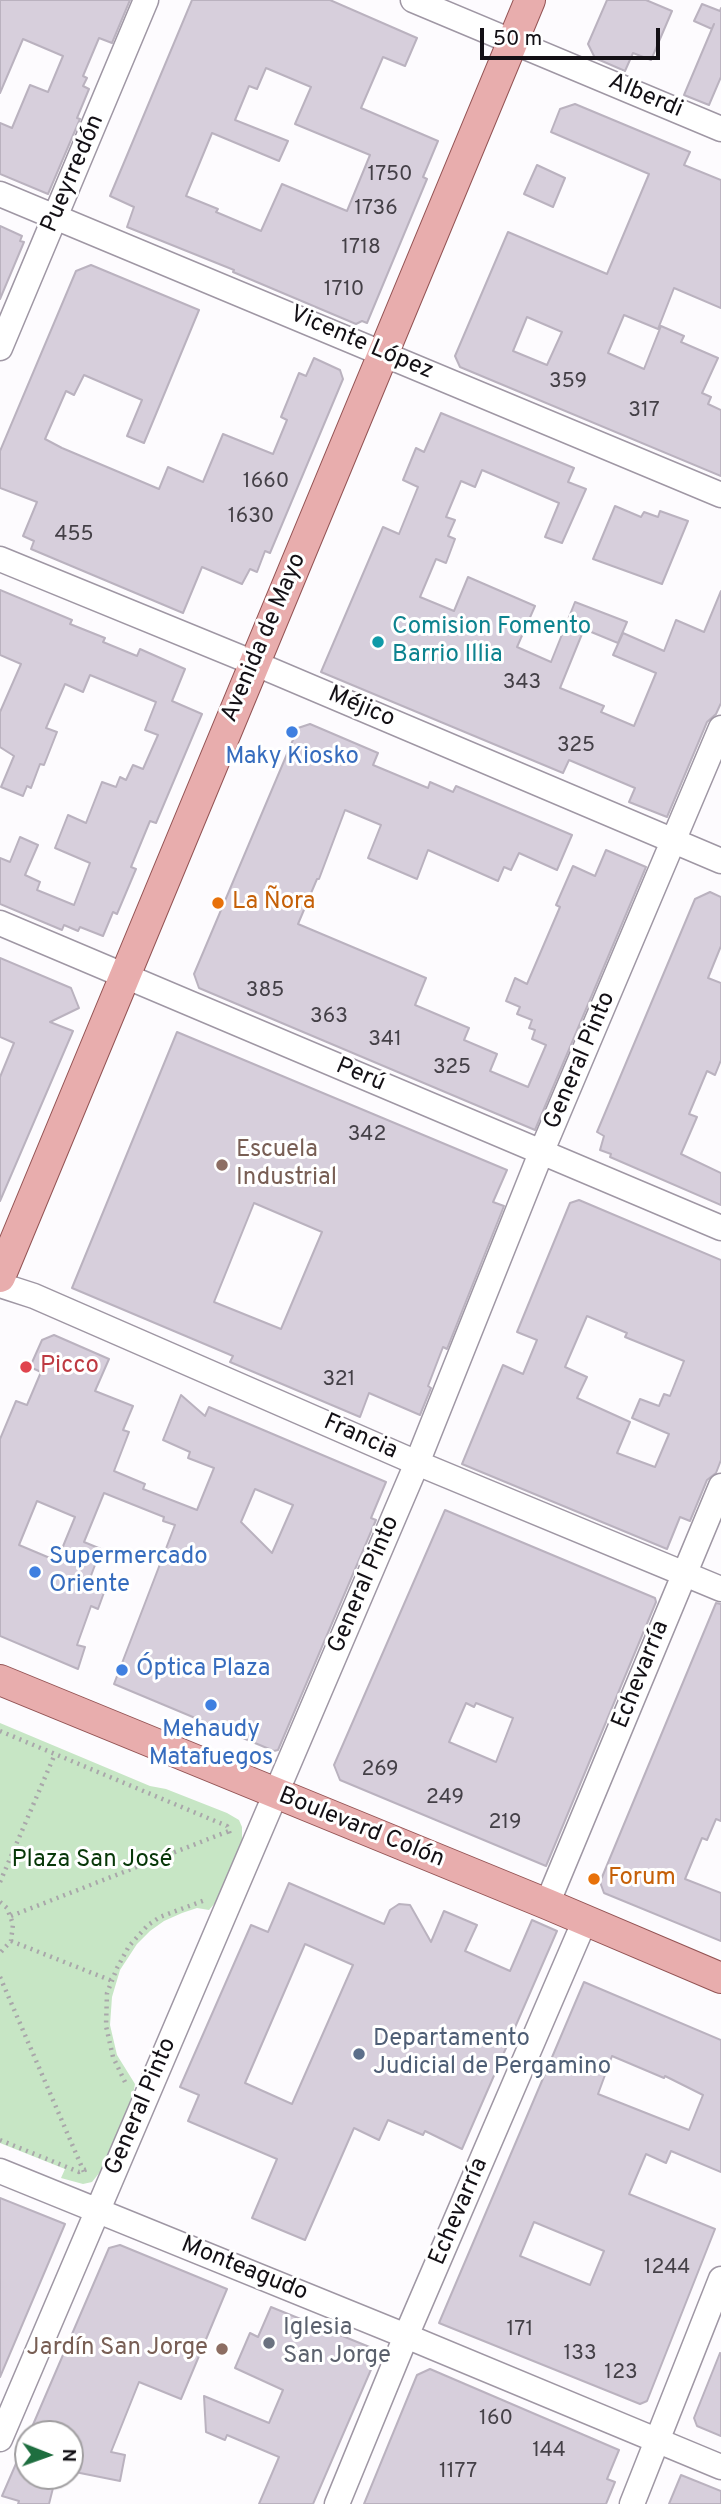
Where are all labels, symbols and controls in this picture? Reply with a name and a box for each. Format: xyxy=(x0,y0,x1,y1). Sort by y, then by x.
scale bar xyxy=(483,14,663,58)
text: 50 m xyxy=(493,26,542,53)
street label: Alberdi xyxy=(604,69,686,125)
street label: Pueyrredón xyxy=(36,111,112,237)
house number: 1750 xyxy=(367,163,413,189)
house number: 1736 xyxy=(354,197,398,223)
house number: 1718 xyxy=(341,236,381,262)
house number: 1710 xyxy=(324,278,364,304)
street label: Vicente López xyxy=(285,301,437,387)
house number: 359 xyxy=(549,370,587,396)
house number: 317 xyxy=(628,399,660,425)
house number: 1660 xyxy=(243,470,289,496)
house number: 1630 xyxy=(228,505,274,531)
house number: 455 xyxy=(54,523,94,549)
street label: Avenida de Mayo xyxy=(216,549,314,727)
place label: Comision Fomento Barrio Illia xyxy=(392,614,591,670)
marker: Comision Fomento Barrio Illia xyxy=(370,634,386,650)
house number: 343 xyxy=(503,671,541,697)
street label: Méjico xyxy=(323,681,399,735)
marker: Maky Kiosko xyxy=(284,724,300,740)
house number: 325 xyxy=(557,734,595,760)
place label: Maky Kiosko xyxy=(225,744,359,772)
place label: La Ñora xyxy=(232,889,315,917)
marker: La Ñora xyxy=(210,895,226,911)
house number: 385 xyxy=(246,979,284,1005)
street label: General Pinto xyxy=(539,988,623,1134)
house number: 363 xyxy=(310,1005,348,1031)
house number: 341 xyxy=(368,1028,402,1054)
street label: Perú xyxy=(331,1053,389,1099)
house number: 325 xyxy=(433,1056,471,1082)
house number: 342 xyxy=(348,1123,386,1149)
place label: Escuela Industrial xyxy=(236,1137,337,1193)
marker: Escuela Industrial xyxy=(214,1157,230,1173)
place label: Picco xyxy=(40,1353,99,1381)
marker: Picco xyxy=(18,1359,34,1375)
house number: 321 xyxy=(323,1368,355,1394)
street label: Francia xyxy=(318,1409,402,1467)
street label: General Pinto xyxy=(323,1512,407,1658)
place label: Supermercado Oriente xyxy=(49,1544,208,1600)
marker: Supermercado Oriente xyxy=(27,1564,43,1580)
street label: Echevarría xyxy=(607,1617,677,1733)
place label: Óptica Plaza xyxy=(136,1656,270,1684)
marker: Óptica Plaza xyxy=(114,1662,130,1678)
marker: Mehaudy Matafuegos xyxy=(203,1697,219,1713)
place label: Mehaudy Matafuegos xyxy=(149,1717,273,1773)
house number: 269 xyxy=(361,1758,399,1784)
street label: Boulevard Colón xyxy=(274,1783,448,1875)
house number: 249 xyxy=(426,1786,464,1812)
house number: 219 xyxy=(488,1811,522,1837)
park label: Plaza San José xyxy=(11,1847,173,1875)
place label: Forum xyxy=(608,1865,676,1893)
marker: Forum xyxy=(586,1871,602,1887)
place label: Departamento Judicial de Pergamino xyxy=(373,2026,611,2082)
street label: General Pinto xyxy=(100,2034,184,2180)
marker: Departamento Judicial de Pergamino xyxy=(351,2046,367,2062)
street label: Echevarría xyxy=(425,2154,495,2270)
street label: Monteagudo xyxy=(176,2232,312,2308)
house number: 1244 xyxy=(644,2256,690,2282)
place label: Iglesia San Jorge xyxy=(283,2315,391,2371)
house number: 171 xyxy=(507,2318,533,2344)
place label: Jardín San Jorge xyxy=(27,2335,208,2363)
marker: Iglesia San Jorge xyxy=(261,2335,277,2351)
marker: Jardín San Jorge xyxy=(214,2341,230,2357)
house number: 133 xyxy=(563,2342,597,2368)
house number: 123 xyxy=(604,2361,638,2387)
house number: 160 xyxy=(479,2407,513,2433)
north arrow xyxy=(14,2420,84,2490)
house number: 144 xyxy=(532,2439,566,2465)
text: N xyxy=(56,2448,80,2462)
house number: 1177 xyxy=(439,2460,477,2486)

